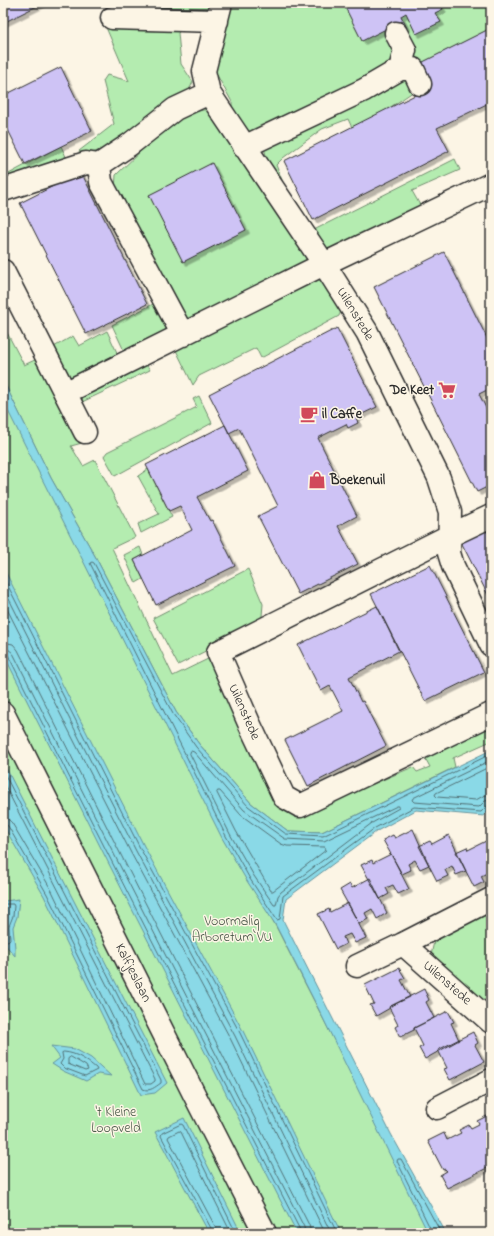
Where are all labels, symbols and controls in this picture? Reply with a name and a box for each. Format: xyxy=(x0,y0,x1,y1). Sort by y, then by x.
street label: Uilenstede xyxy=(331,283,380,345)
place label: De Keet xyxy=(389,380,434,401)
supermarket icon: De Keet xyxy=(437,380,457,400)
cafe icon: il Caffe xyxy=(299,404,319,424)
place label: il Caffe xyxy=(322,404,363,425)
shop icon: Boekenuil xyxy=(307,470,327,490)
place label: Boekenuil xyxy=(329,470,386,491)
street label: Uilenstede xyxy=(222,681,266,744)
park label: Voormalig Arboretum VU xyxy=(192,911,273,948)
street label: Kalfjeslaan xyxy=(109,940,157,1006)
street label: Uilenstede xyxy=(418,956,477,1011)
park label: 't Kleine Loopveld xyxy=(91,1102,141,1139)

